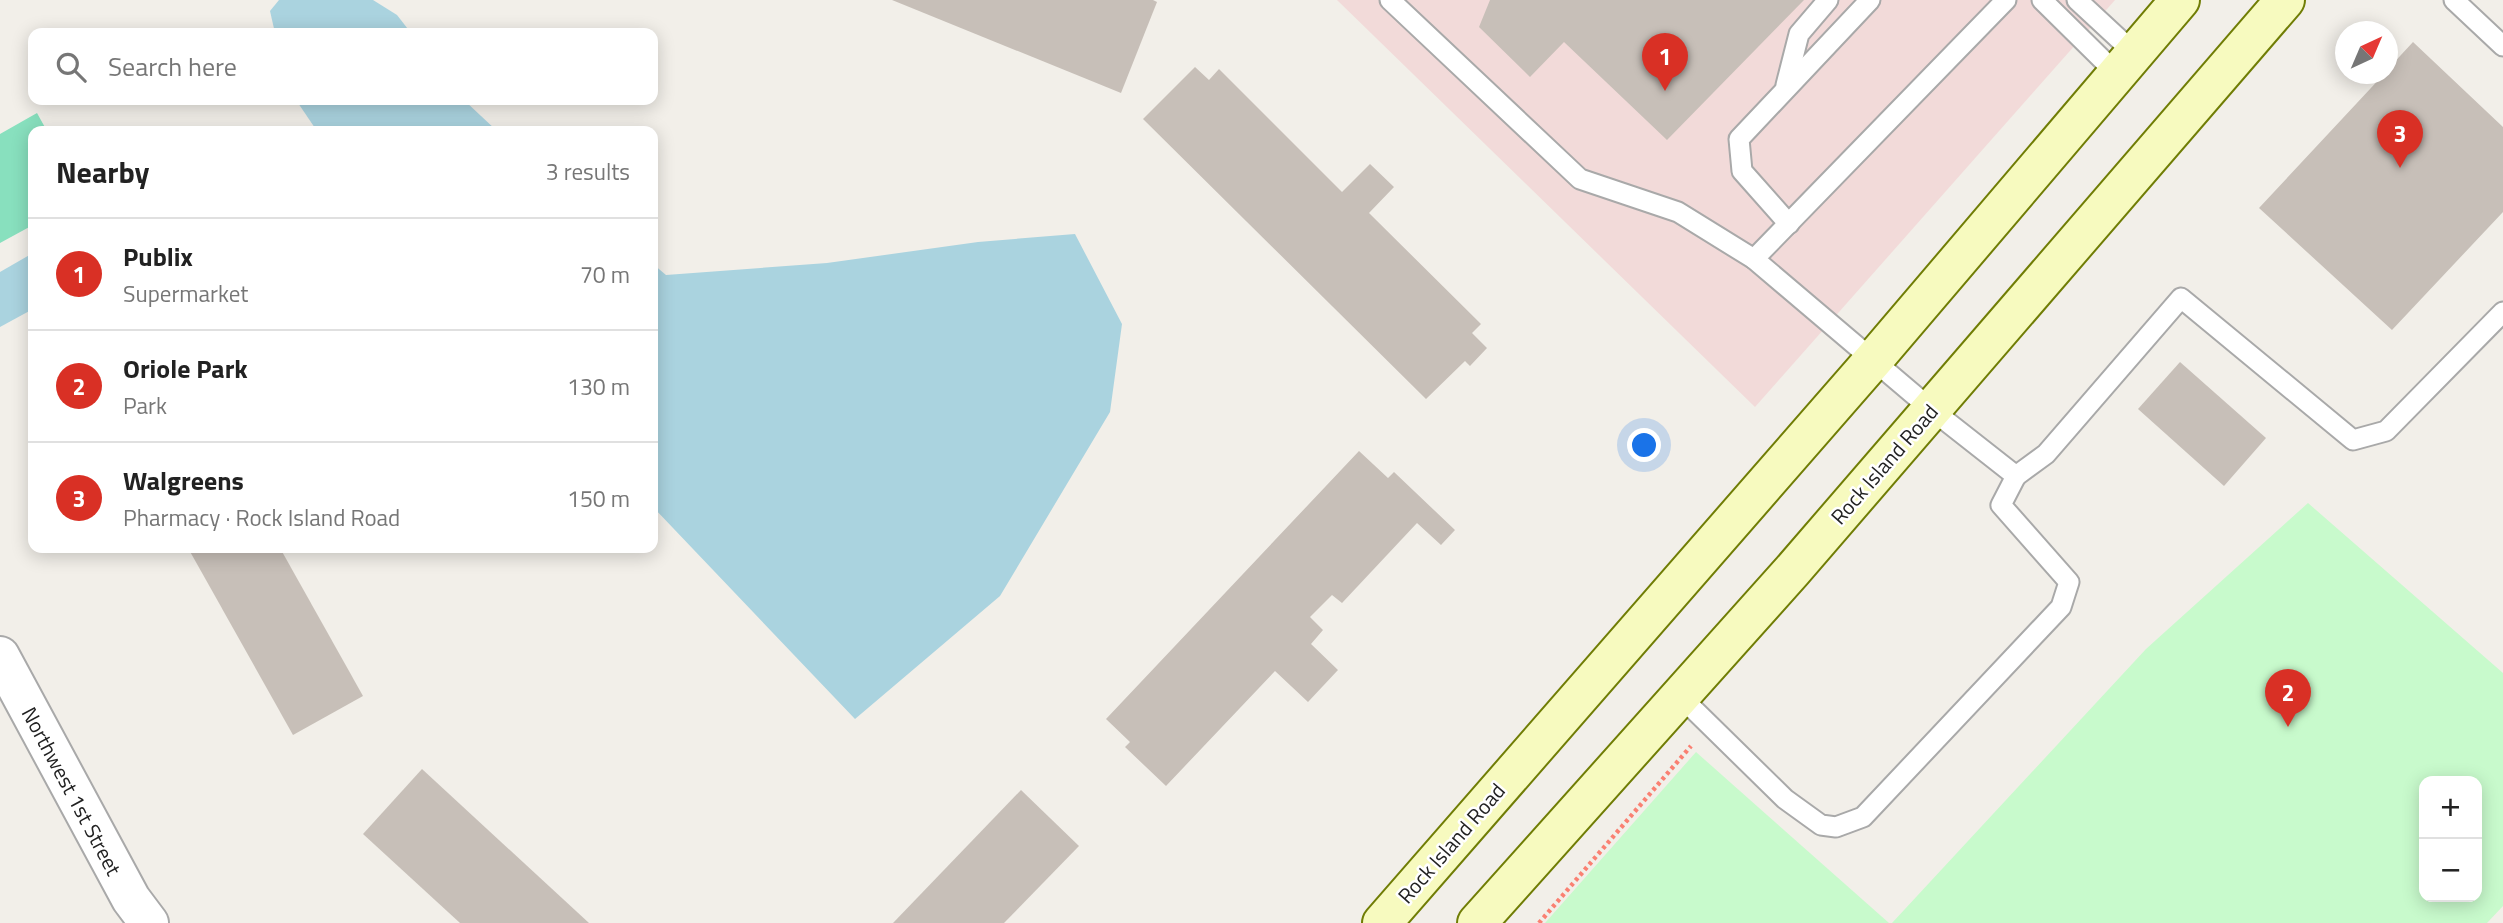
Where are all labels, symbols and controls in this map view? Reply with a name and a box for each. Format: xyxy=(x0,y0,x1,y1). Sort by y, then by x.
north arrow xyxy=(2335,21,2398,84)
search box xyxy=(28,28,658,105)
pin: 1 xyxy=(1642,33,1688,91)
text: Search here xyxy=(108,47,237,86)
icon: search xyxy=(52,48,90,86)
pin: 3 xyxy=(2377,110,2423,168)
text: Nearby xyxy=(56,149,149,195)
text: 3 results xyxy=(546,154,630,189)
text: Publix xyxy=(123,237,193,276)
text: 1 xyxy=(73,257,85,292)
text: 70 m xyxy=(580,257,630,292)
text: Supermarket xyxy=(123,276,248,311)
text: Oriole Park xyxy=(123,349,248,388)
text: 2 xyxy=(73,369,85,404)
text: 130 m xyxy=(567,369,630,404)
text: Park xyxy=(123,388,167,423)
street label: Rock Island Road xyxy=(1823,397,1945,531)
your location xyxy=(1627,428,1661,462)
text: Walgreens xyxy=(123,461,244,500)
text: 3 xyxy=(73,481,85,516)
text: 150 m xyxy=(567,481,630,516)
text: Pharmacy · Rock Island Road xyxy=(123,500,400,535)
pin: 2 xyxy=(2265,669,2311,727)
street label: Northwest 1st Street xyxy=(14,701,130,882)
street label: Rock Island Road xyxy=(1390,776,1512,910)
map controls xyxy=(2419,776,2482,902)
button: + xyxy=(2419,776,2482,839)
button: − xyxy=(2419,839,2482,902)

